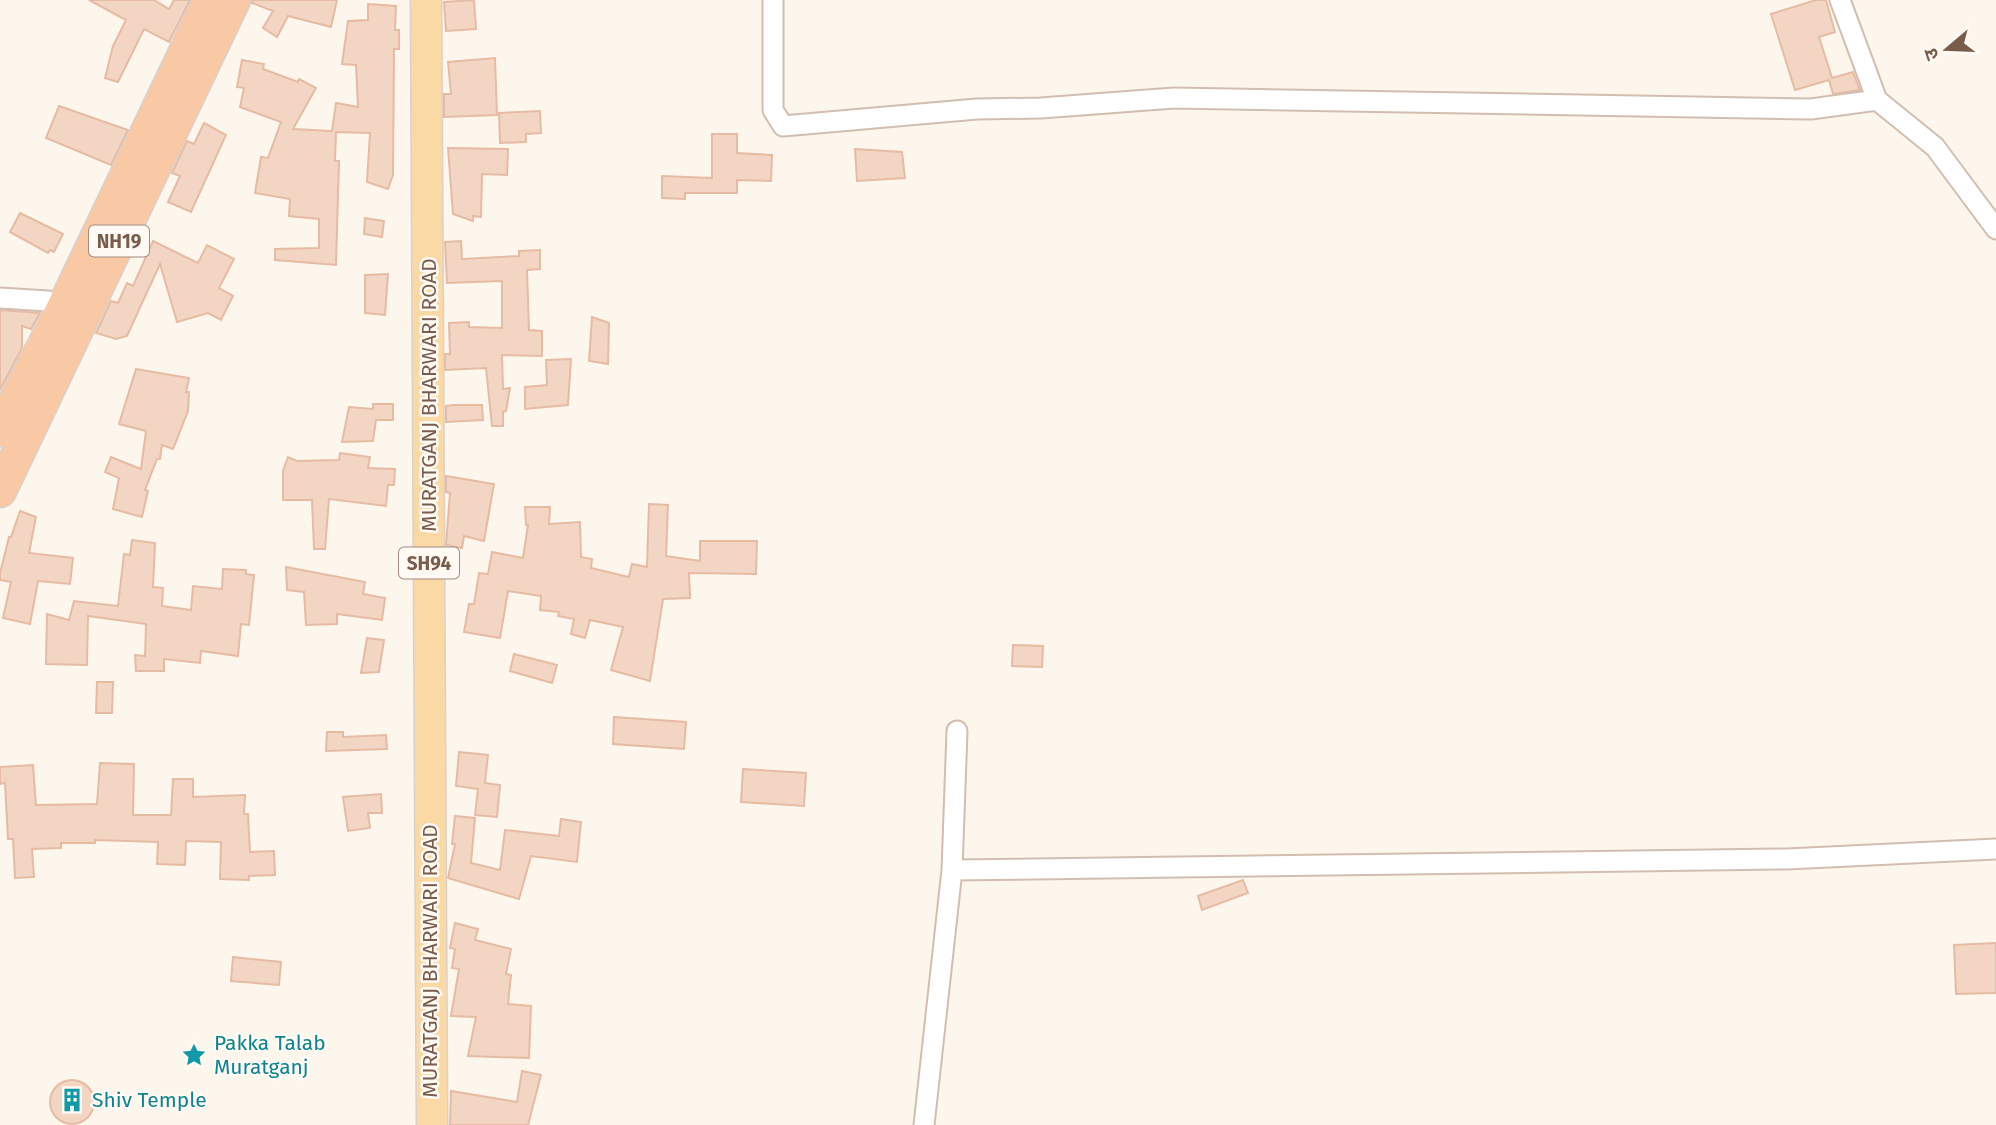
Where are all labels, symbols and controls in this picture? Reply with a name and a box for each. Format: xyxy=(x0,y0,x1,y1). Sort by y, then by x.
north arrow xyxy=(1912,14,1982,84)
text: उ xyxy=(1918,45,1944,63)
road number: NH19 xyxy=(89,226,149,256)
street label: MURATGANJ BHARWARI ROAD xyxy=(416,258,442,532)
road number: SH94 xyxy=(399,548,459,578)
street label: MURATGANJ BHARWARI ROAD xyxy=(417,824,443,1098)
place label: Pakka Talab Muratganj xyxy=(214,1030,326,1080)
place icon: Pakka Talab Muratganj xyxy=(180,1041,208,1069)
building icon: Shiv Temple xyxy=(58,1086,86,1114)
place label: Shiv Temple xyxy=(92,1087,207,1113)

